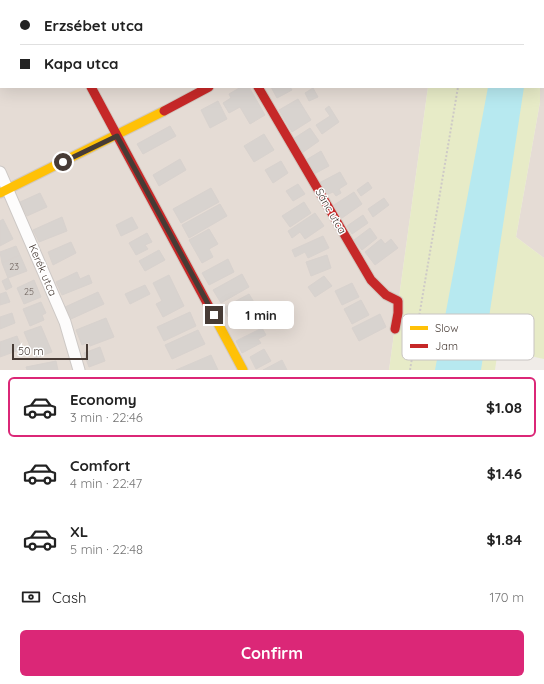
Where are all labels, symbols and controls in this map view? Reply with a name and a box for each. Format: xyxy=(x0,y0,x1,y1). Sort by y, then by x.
text: Erzsébet utca xyxy=(44,16,143,35)
text: Kapa utca xyxy=(44,54,118,73)
route start xyxy=(54,153,72,171)
street label: Sánc utca xyxy=(312,186,350,236)
street label: Kerék utca xyxy=(26,242,60,298)
house number: 23 xyxy=(9,261,19,272)
house number: 25 xyxy=(24,286,34,297)
callout: 1 min xyxy=(228,301,294,329)
route end xyxy=(205,306,223,324)
text: 1 min xyxy=(245,307,277,323)
legend xyxy=(402,314,534,360)
text: Slow xyxy=(435,321,459,335)
text: Jam xyxy=(435,339,458,353)
scale bar xyxy=(12,342,88,361)
text: 50 m xyxy=(18,344,44,358)
icon: car xyxy=(22,389,58,425)
text: Economy xyxy=(70,390,137,409)
text: $1.08 xyxy=(486,398,522,417)
text: 3 min · 22:46 xyxy=(70,409,143,425)
icon: car xyxy=(22,455,58,491)
text: Comfort xyxy=(70,456,131,475)
text: $1.46 xyxy=(487,464,522,483)
text: 4 min · 22:47 xyxy=(70,475,142,491)
icon: car xyxy=(22,521,58,557)
text: XL xyxy=(70,522,88,541)
text: $1.84 xyxy=(486,530,522,549)
text: 5 min · 22:48 xyxy=(70,541,143,557)
icon: cash xyxy=(20,586,42,608)
text: Cash xyxy=(52,588,86,607)
text: 170 m xyxy=(489,589,524,605)
button: Confirm xyxy=(20,630,524,676)

